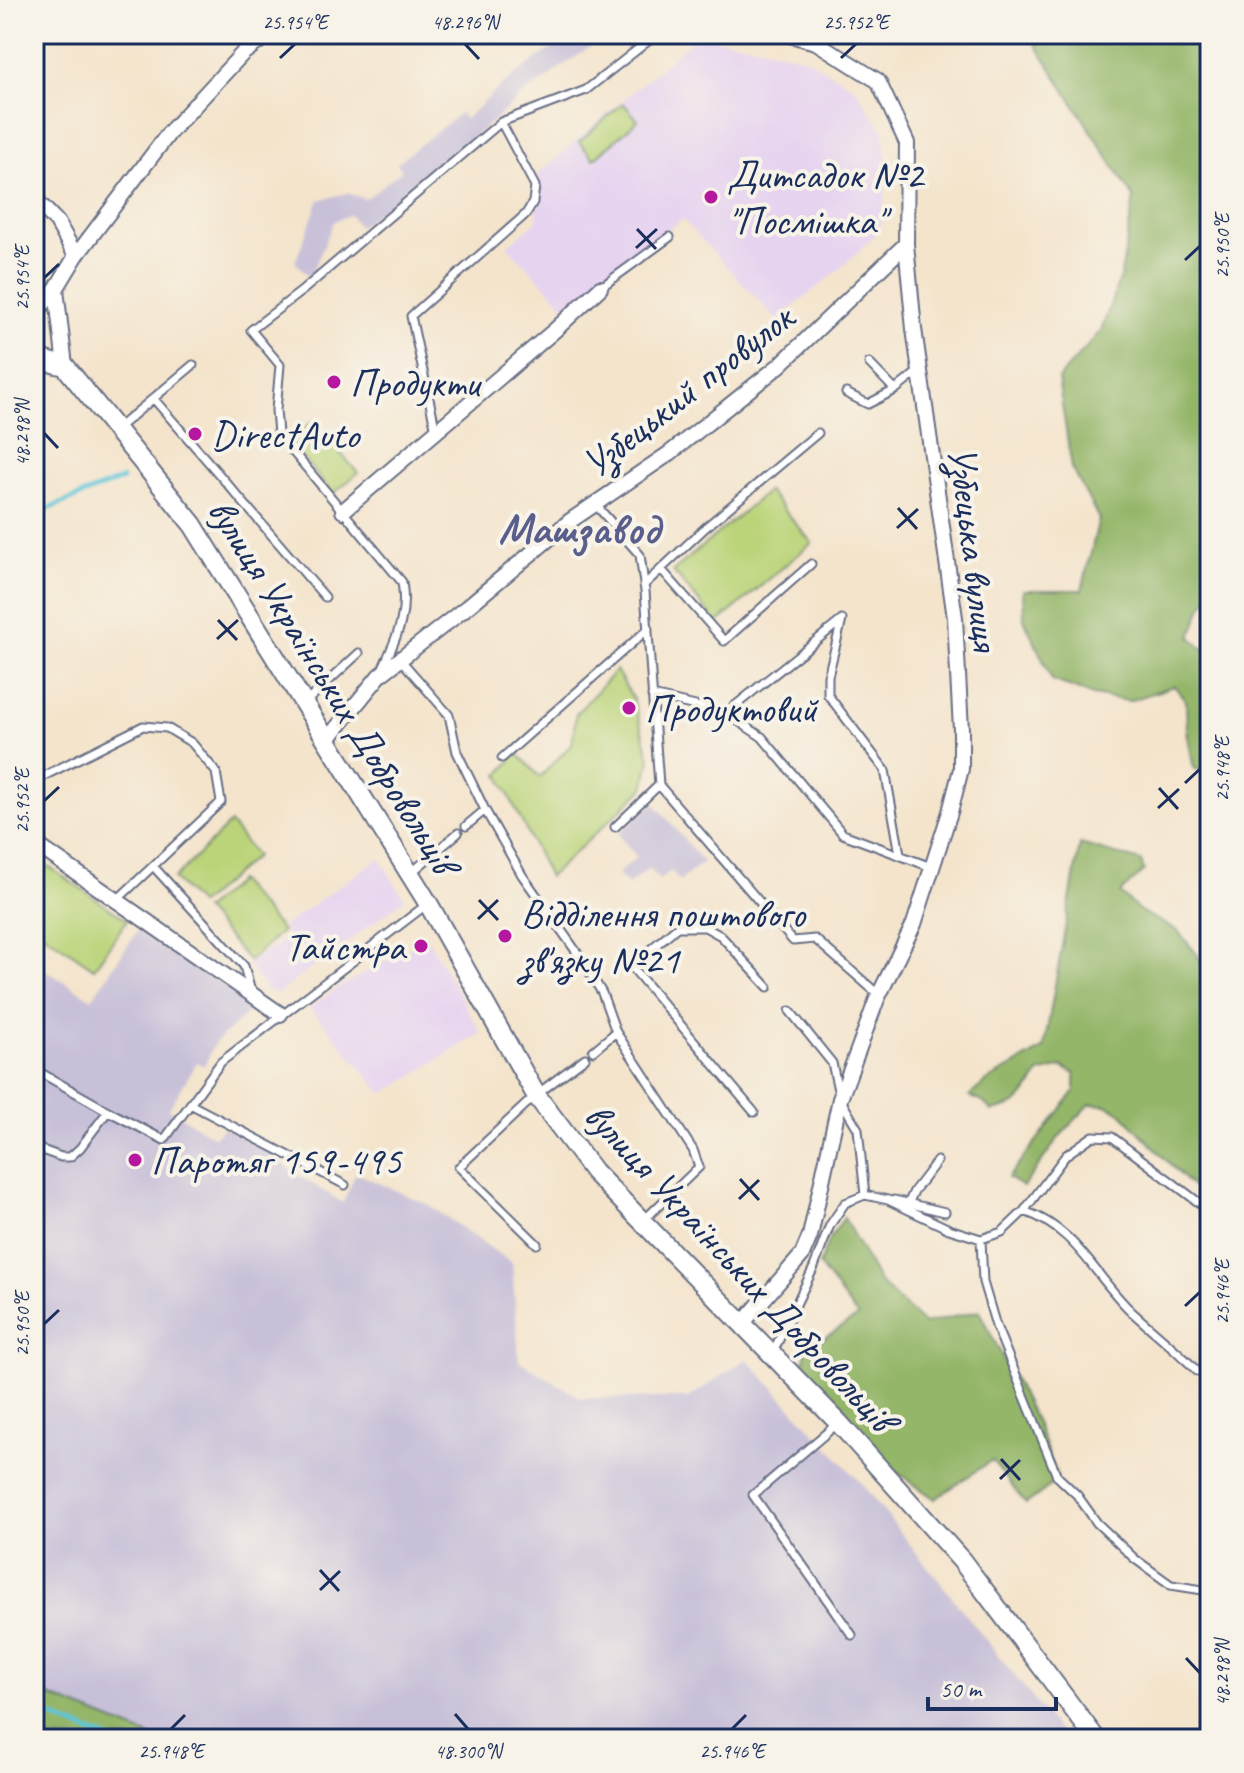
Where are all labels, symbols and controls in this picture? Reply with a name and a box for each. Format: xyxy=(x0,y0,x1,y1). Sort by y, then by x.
text: 25.954°E xyxy=(262,10,330,35)
text: 48.296°N xyxy=(432,10,501,35)
text: 25.952°E xyxy=(823,10,891,35)
place label: Дитсадок №2 "Посмішка" xyxy=(727,150,926,246)
marker: Дитсадок №2 "Посмішка" xyxy=(702,188,720,206)
text: 25.950°E xyxy=(1210,211,1235,279)
text: 25.954°E xyxy=(10,243,35,311)
street label: Узбецький провулок xyxy=(572,291,806,489)
place label: Продукти xyxy=(350,358,483,408)
marker: Продукти xyxy=(325,373,343,391)
text: 48.298°N xyxy=(10,397,35,466)
place label: DirectAuto xyxy=(211,410,361,460)
marker: DirectAuto xyxy=(186,425,204,443)
street label: Узбецька вулиця xyxy=(937,443,1012,656)
street label: вулиця Українських Добровольців xyxy=(196,489,473,890)
district label: Машзавод xyxy=(499,501,663,557)
place label: Продуктовий xyxy=(645,684,819,734)
marker: Продуктовий xyxy=(620,699,638,717)
text: 25.948°E xyxy=(1210,734,1235,802)
text: 25.952°E xyxy=(10,766,35,834)
place label: Відділення поштового зв'язку №21 xyxy=(516,889,807,985)
place label: Тайстра xyxy=(285,922,408,972)
marker: Відділення поштового зв'язку №21 xyxy=(496,927,514,945)
marker: Тайстра xyxy=(412,937,430,955)
street label: вулиця Українських Добровольців xyxy=(574,1092,911,1448)
place label: Паротяг 159-495 xyxy=(151,1136,403,1186)
marker: Паротяг 159-495 xyxy=(126,1151,144,1169)
text: 25.946°E xyxy=(1210,1257,1235,1325)
text: 25.950°E xyxy=(10,1289,35,1357)
text: 48.298°N xyxy=(1210,1637,1235,1706)
scale bar xyxy=(928,1661,1056,1711)
text: 50 m xyxy=(940,1674,983,1704)
text: 25.948°E xyxy=(138,1739,206,1764)
text: 48.300°N xyxy=(435,1739,504,1764)
text: 25.946°E xyxy=(699,1739,767,1764)

